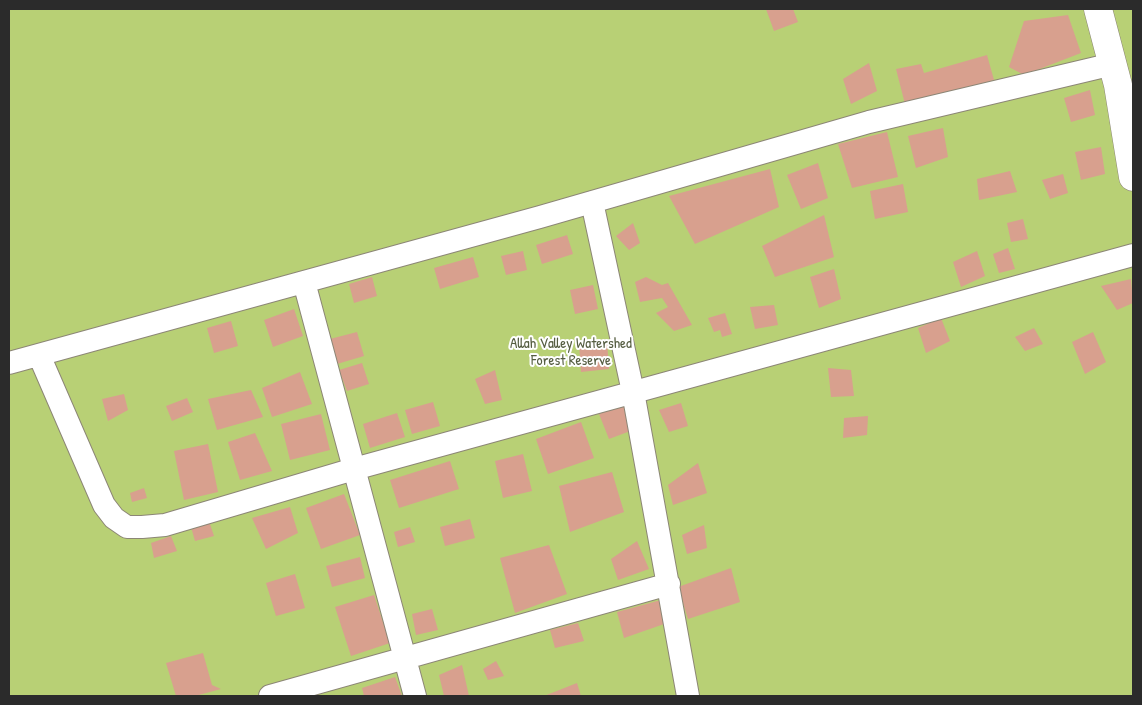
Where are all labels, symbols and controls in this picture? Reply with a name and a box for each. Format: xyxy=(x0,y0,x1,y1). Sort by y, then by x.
park label: Allah Valley Watershed Forest Reserve xyxy=(510,335,632,370)

